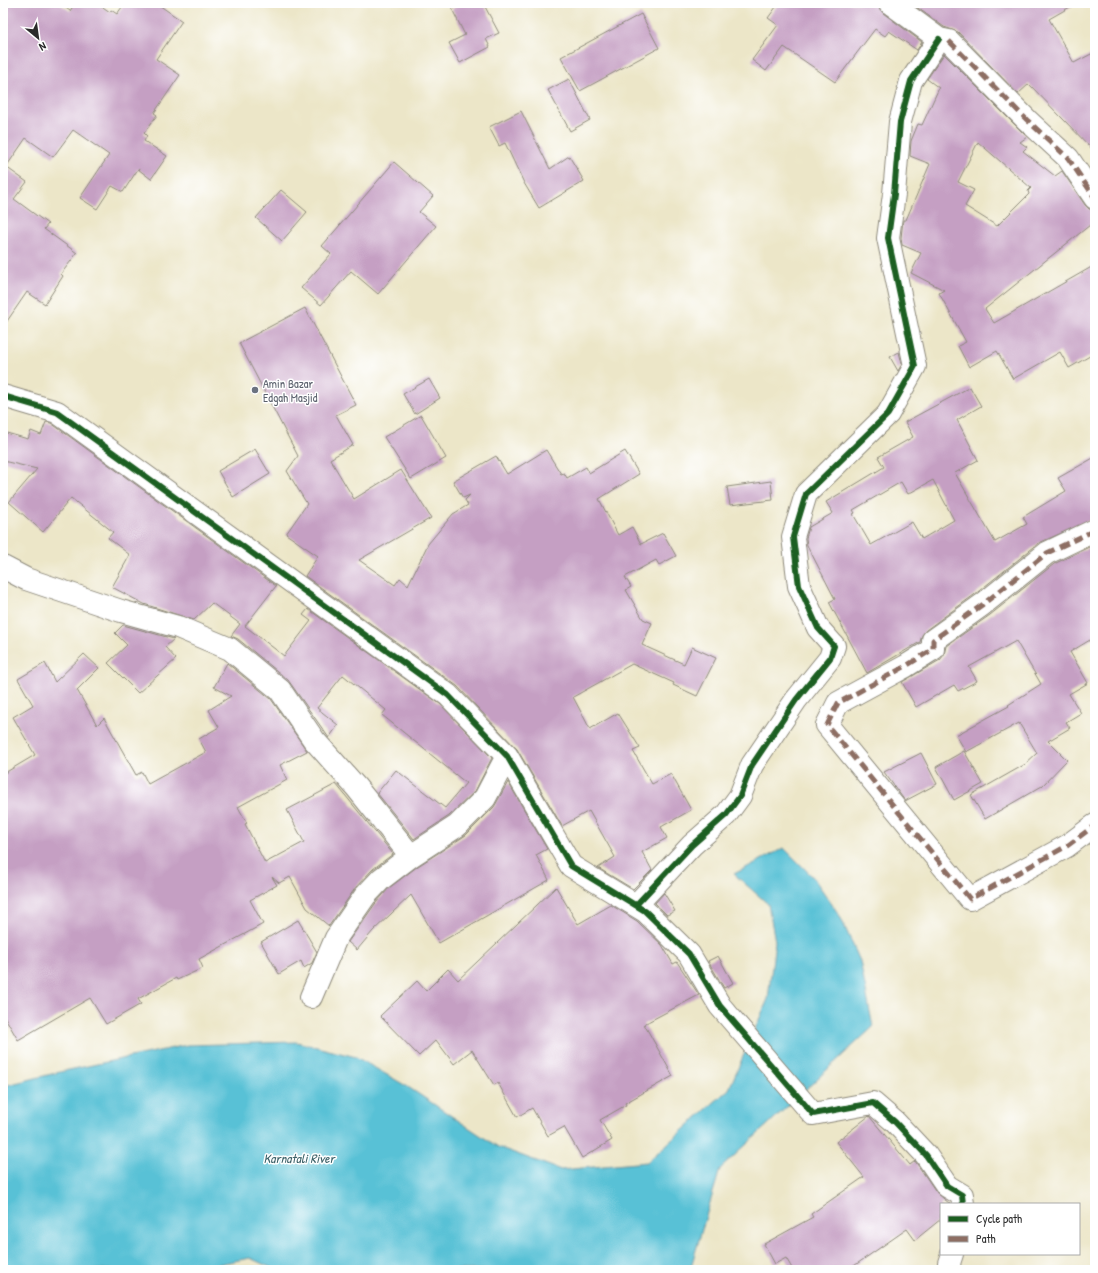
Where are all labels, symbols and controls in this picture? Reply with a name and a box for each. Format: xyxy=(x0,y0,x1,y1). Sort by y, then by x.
north arrow xyxy=(18,18,58,58)
text: N xyxy=(37,39,49,54)
place label: Amin Bazar Edgah Masjid xyxy=(263,375,318,406)
marker: Amin Bazar Edgah Masjid xyxy=(250,385,260,395)
water label: Karnatali River xyxy=(264,1149,336,1167)
legend xyxy=(940,1203,1080,1255)
text: Cycle path xyxy=(976,1210,1022,1227)
text: Path xyxy=(976,1230,996,1247)

